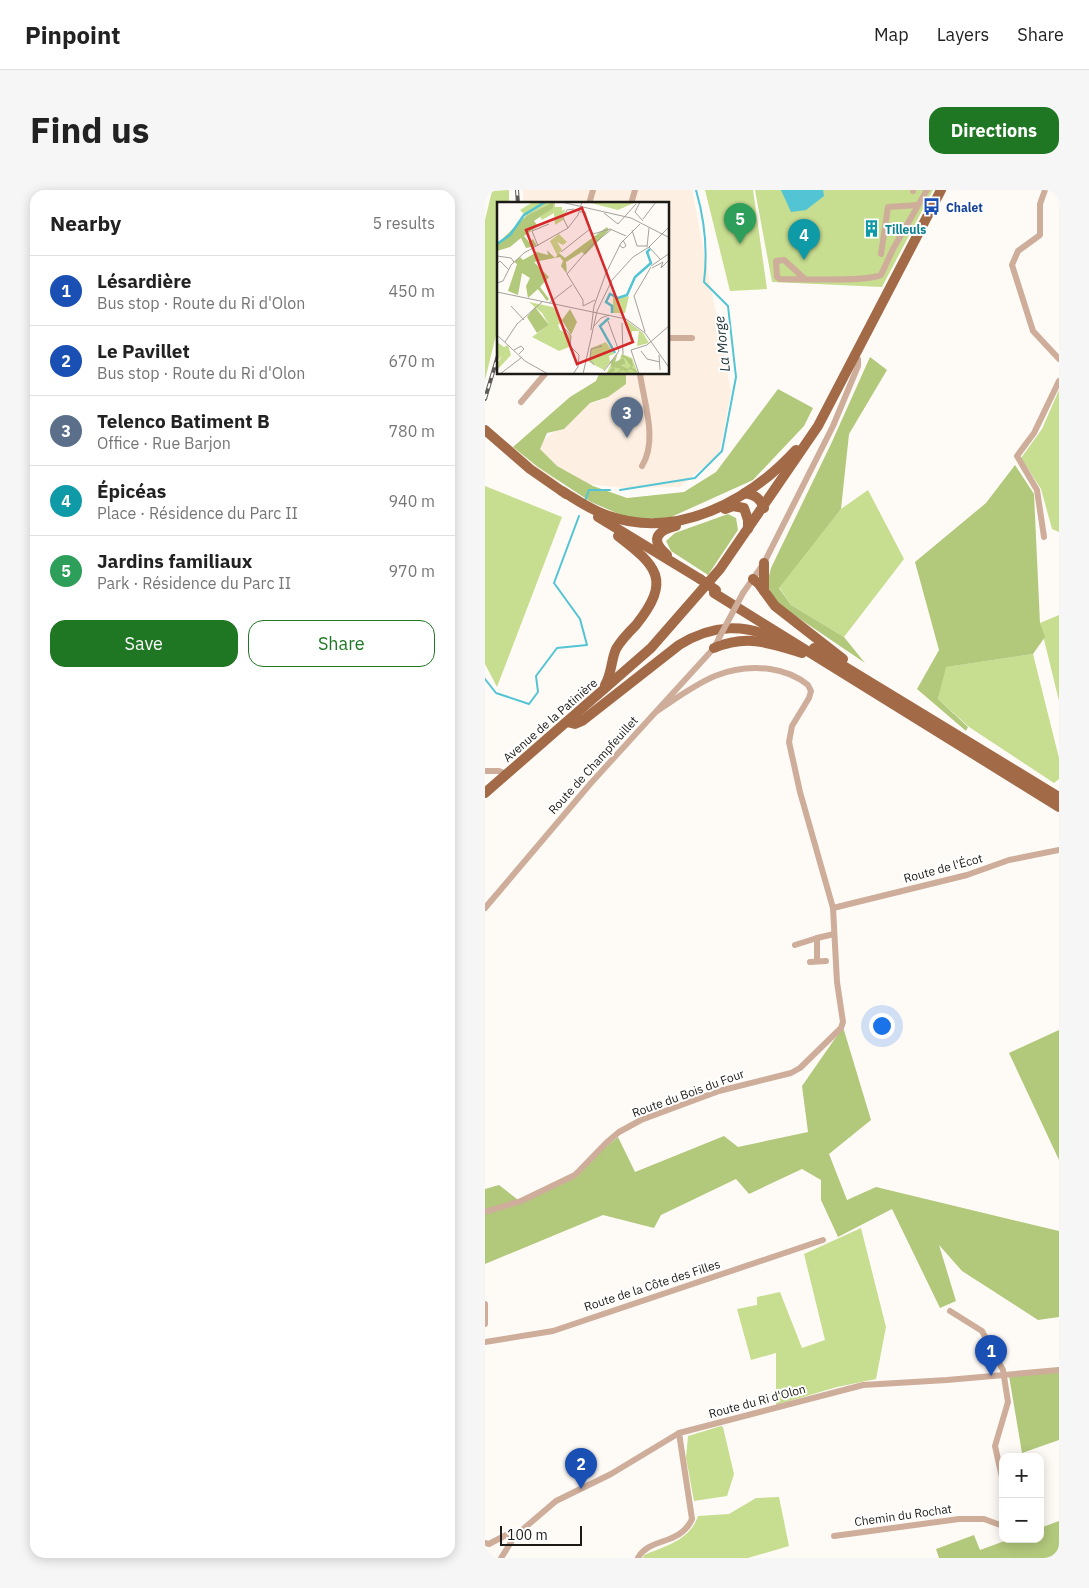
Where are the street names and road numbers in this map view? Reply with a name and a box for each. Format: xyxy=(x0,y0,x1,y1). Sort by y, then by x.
street label: Avenue de la Patinière xyxy=(500,675,600,765)
street label: Route de Champfeuillet xyxy=(545,713,641,817)
street label: Route de l'Écot xyxy=(902,850,984,886)
street label: Route du Bois du Four xyxy=(630,1065,747,1120)
street label: Route de la Côte des Filles xyxy=(582,1256,722,1314)
street label: Route du Ri d'Olon xyxy=(707,1381,807,1421)
street label: Chemin du Rochat xyxy=(853,1501,953,1529)

